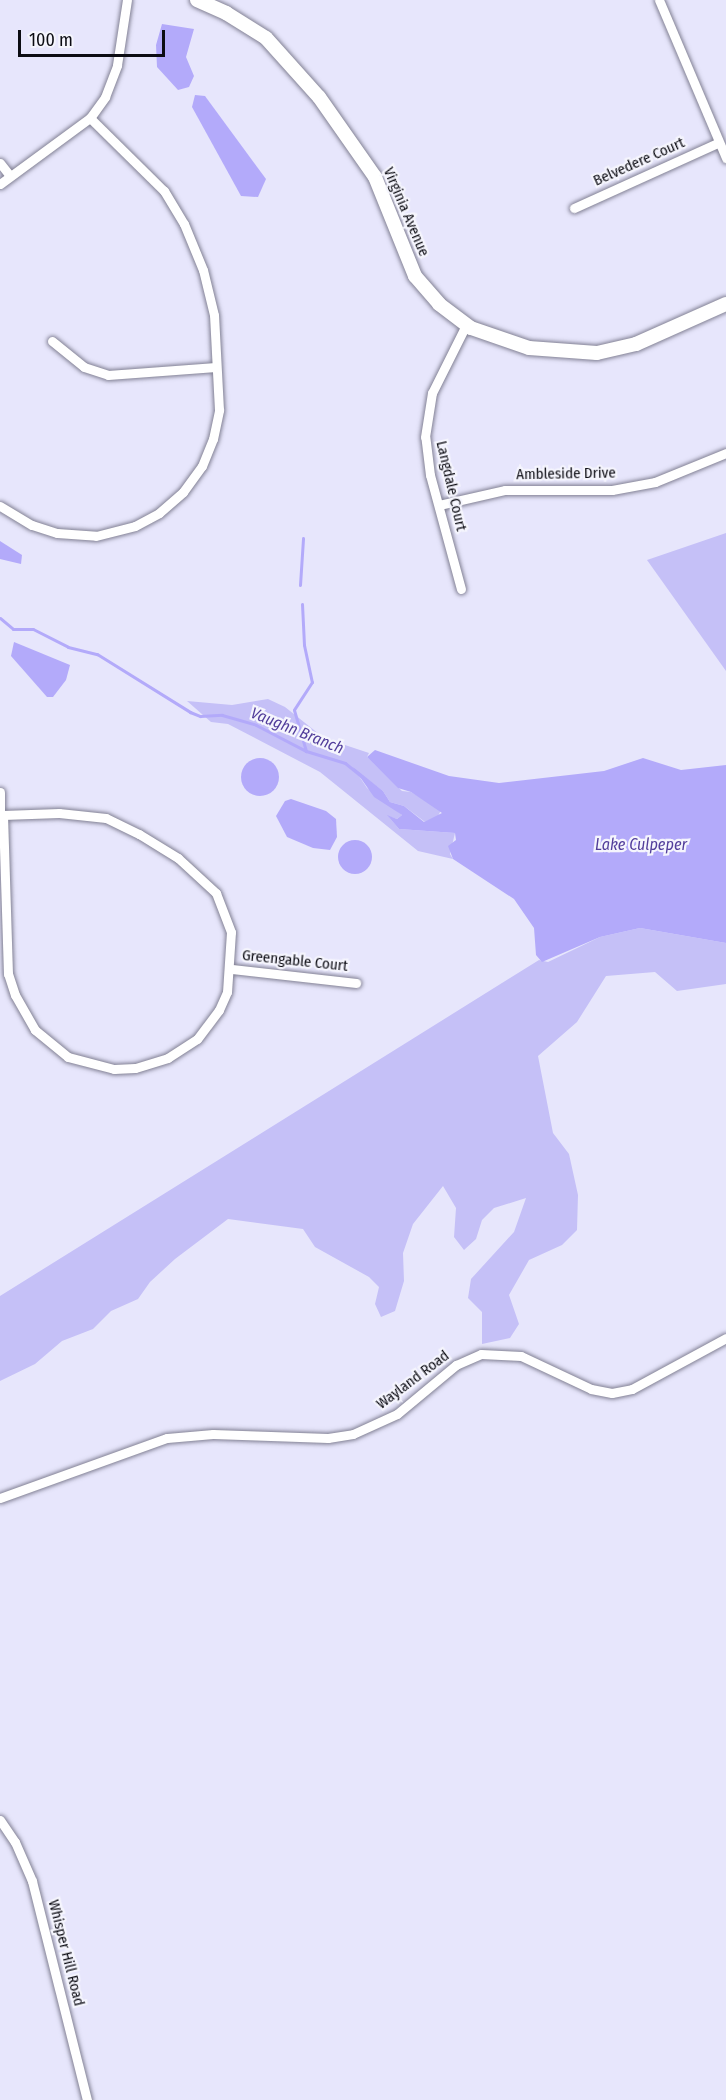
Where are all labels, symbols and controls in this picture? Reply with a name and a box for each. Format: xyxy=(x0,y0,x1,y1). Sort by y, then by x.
scale bar xyxy=(21,18,168,56)
text: 100 m xyxy=(29,29,73,51)
street label: Belvedere Court xyxy=(591,134,687,190)
street label: Virginia Avenue xyxy=(379,165,433,259)
street label: Langdale Court xyxy=(432,439,470,533)
street label: Ambleside Drive xyxy=(516,464,616,484)
water label: Vaughn Branch xyxy=(248,704,346,758)
water label: Lake Culpeper xyxy=(595,835,687,855)
street label: Greengable Court xyxy=(241,946,349,976)
street label: Wayland Road xyxy=(373,1347,453,1413)
street label: Whisper Hill Road xyxy=(44,1898,88,2008)

